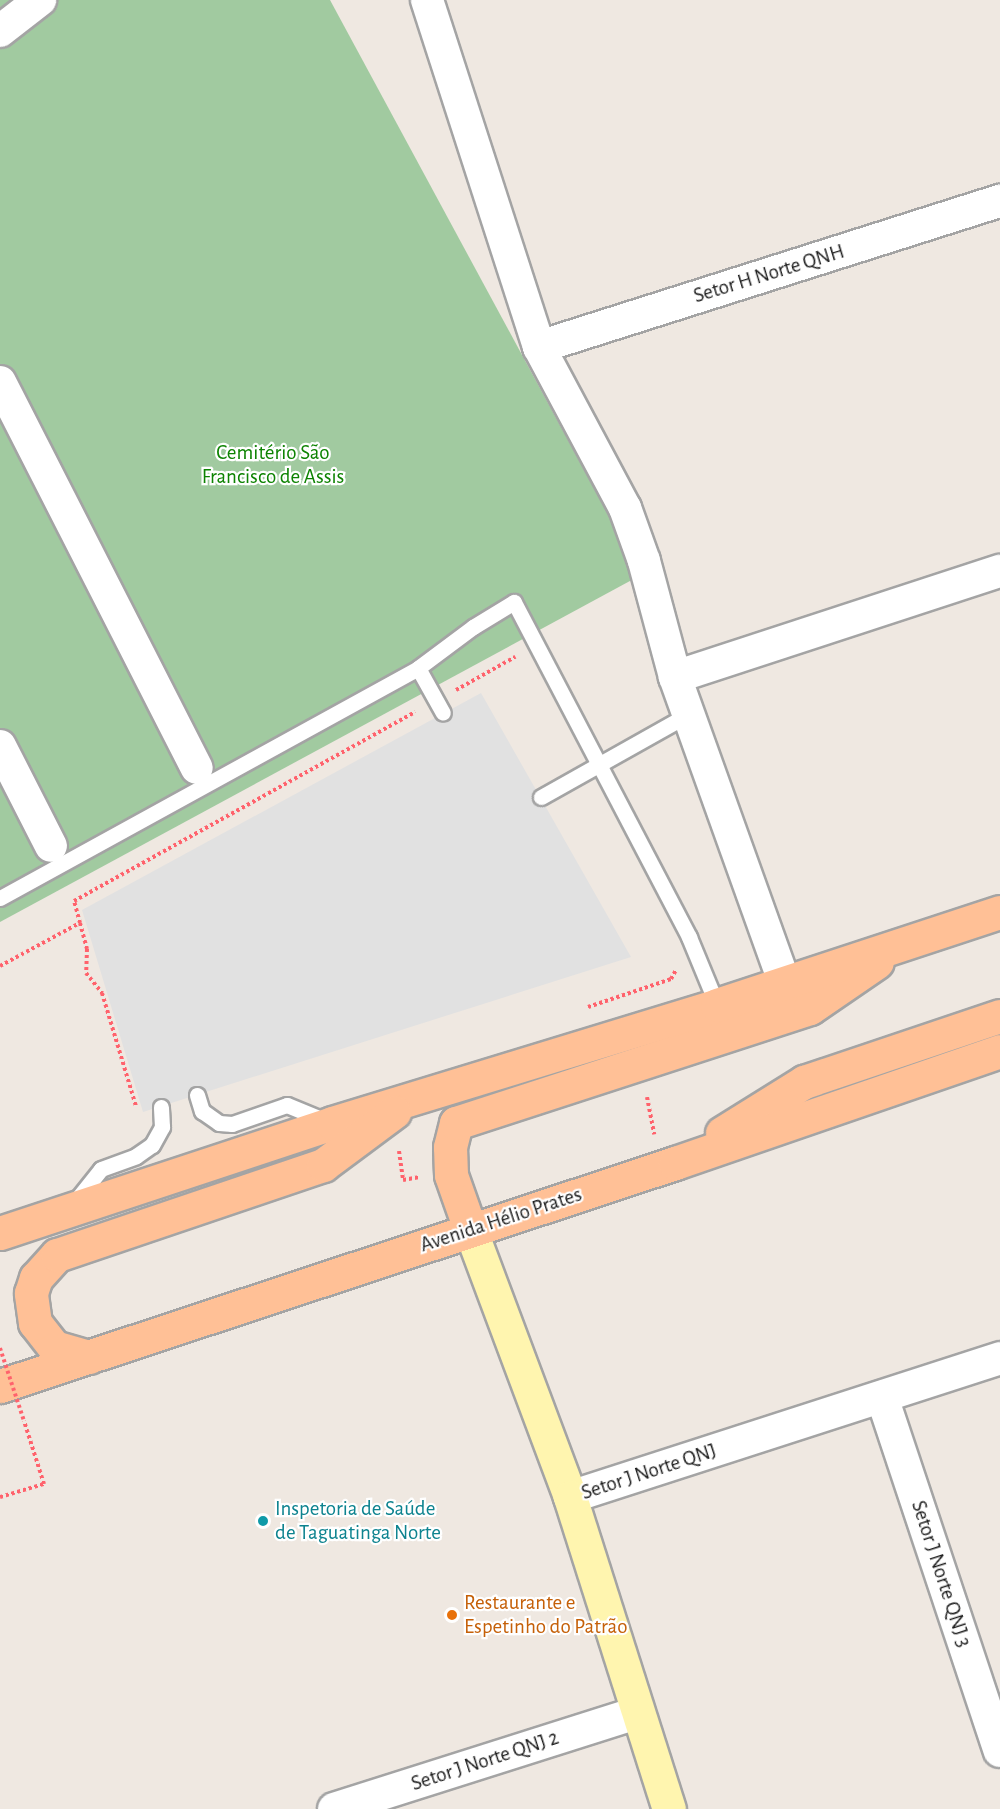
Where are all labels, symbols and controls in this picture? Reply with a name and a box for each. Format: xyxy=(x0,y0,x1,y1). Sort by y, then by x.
street label: Setor H Norte QNH xyxy=(691,239,847,309)
park label: Cemitério São Francisco de Assis xyxy=(202,440,344,490)
street label: Avenida Hélio Prates xyxy=(417,1182,585,1258)
street label: Setor J Norte QNJ xyxy=(578,1438,720,1506)
place label: Inspetoria de Saúde de Taguatinga Norte xyxy=(275,1496,441,1546)
street label: Setor J Norte QNJ 3 xyxy=(905,1498,977,1650)
marker: Inspetoria de Saúde de Taguatinga Norte xyxy=(256,1514,270,1528)
place label: Restaurante e Espetinho do Patrão xyxy=(464,1590,628,1640)
marker: Restaurante e Espetinho do Patrão xyxy=(445,1608,459,1622)
street label: Setor J Norte QNJ 2 xyxy=(408,1725,562,1797)

